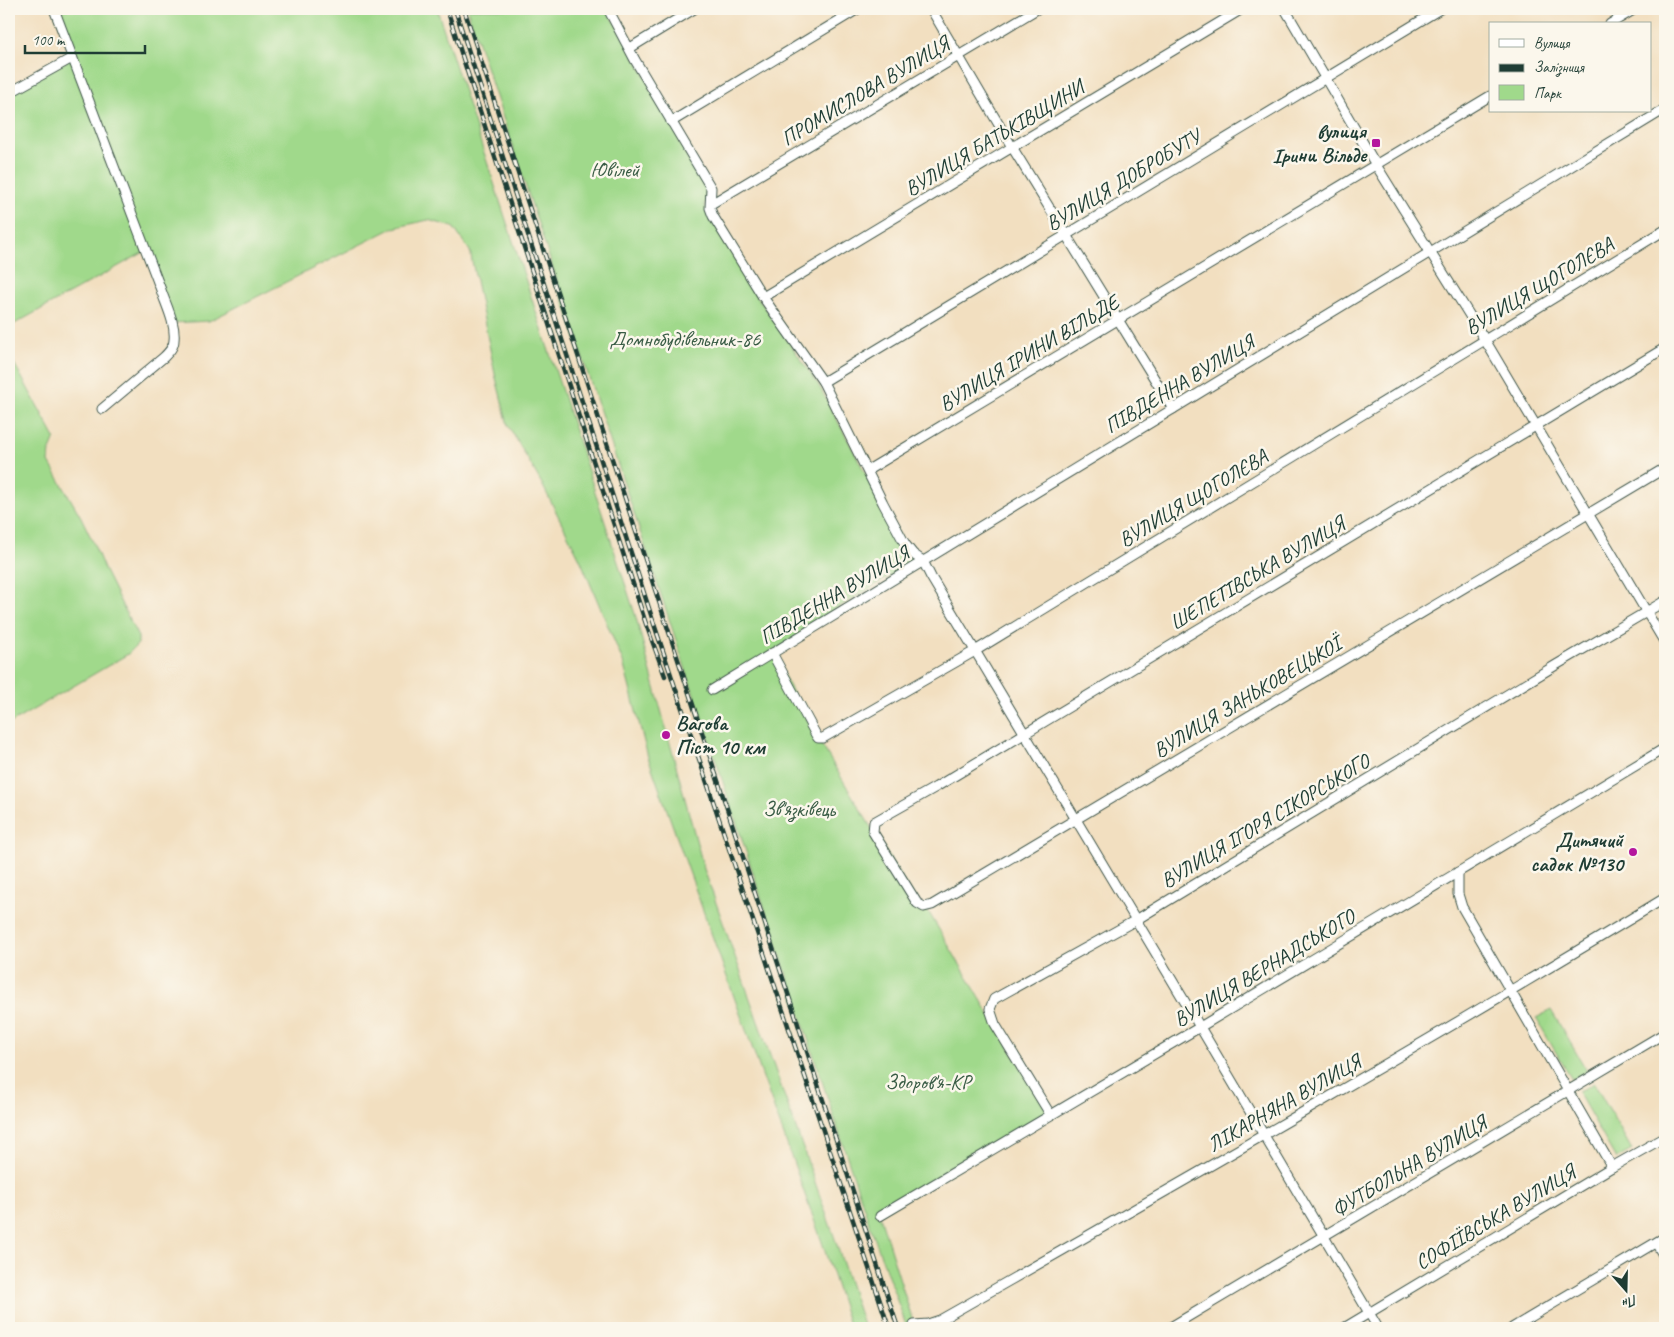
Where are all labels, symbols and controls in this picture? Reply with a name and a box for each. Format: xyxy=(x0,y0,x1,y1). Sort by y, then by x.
scale bar xyxy=(25,22,145,54)
legend xyxy=(1489,22,1652,112)
street label: ПРОМИСЛОВА ВУЛИЦЯ xyxy=(776,29,957,151)
text: 100 m xyxy=(32,31,66,50)
text: Вулиця xyxy=(1534,34,1571,53)
text: Залізниця xyxy=(1534,58,1585,77)
street label: ВУЛИЦЯ БАТЬКІВЩИНИ xyxy=(900,72,1092,202)
text: Парк xyxy=(1534,84,1562,103)
place label: вулиця Ірини Вільде xyxy=(1272,118,1368,168)
street label: ВУЛИЦЯ ДОБРОБУТУ xyxy=(1041,122,1208,236)
marker: вулиця Ірини Вільде xyxy=(1370,137,1382,149)
park label: Ювілей xyxy=(591,157,641,183)
street label: ВУЛИЦЯ ЩОГОЛЄВА xyxy=(1460,231,1619,341)
street label: ВУЛИЦЯ ІРИНИ ВІЛЬДЕ xyxy=(934,288,1126,417)
park label: Домнобудівельник-86 xyxy=(609,326,761,352)
street label: ПІВДЕННА ВУЛИЦЯ xyxy=(1100,327,1261,439)
street label: ВУЛИЦЯ ЩОГОЛЄВА xyxy=(1114,443,1273,553)
street label: ШЕПЕТІВСЬКА ВУЛИЦЯ xyxy=(1165,509,1352,636)
street label: ПІВДЕННА ВУЛИЦЯ xyxy=(755,538,916,650)
street label: ВУЛИЦЯ ЗАНЬКОВЕЦЬКОЇ xyxy=(1148,628,1349,763)
place label: Вагова Піст 10 км xyxy=(676,710,766,760)
marker: Вагова Піст 10 км xyxy=(660,729,672,741)
street label: ВУЛИЦЯ ІГОРЯ СІКОРСЬКОГО xyxy=(1156,747,1376,894)
park label: Зв'язківець xyxy=(763,796,837,823)
place label: Дитячий садок №130 xyxy=(1531,827,1626,877)
marker: Дитячий садок №130 xyxy=(1627,846,1639,858)
street label: ВУЛИЦЯ ВЕРНАДСЬКОГО xyxy=(1169,902,1362,1032)
street label: ЛІКАРНЯНА ВУЛИЦЯ xyxy=(1203,1047,1368,1158)
park label: Здоров'я-КР xyxy=(885,1069,974,1095)
street label: ФУТБОЛЬНА ВУЛИЦЯ xyxy=(1327,1108,1494,1222)
street label: СОФІЇВСЬКА ВУЛИЦЯ xyxy=(1410,1157,1583,1275)
north arrow xyxy=(1602,1264,1652,1314)
text: Пн xyxy=(1620,1291,1640,1313)

